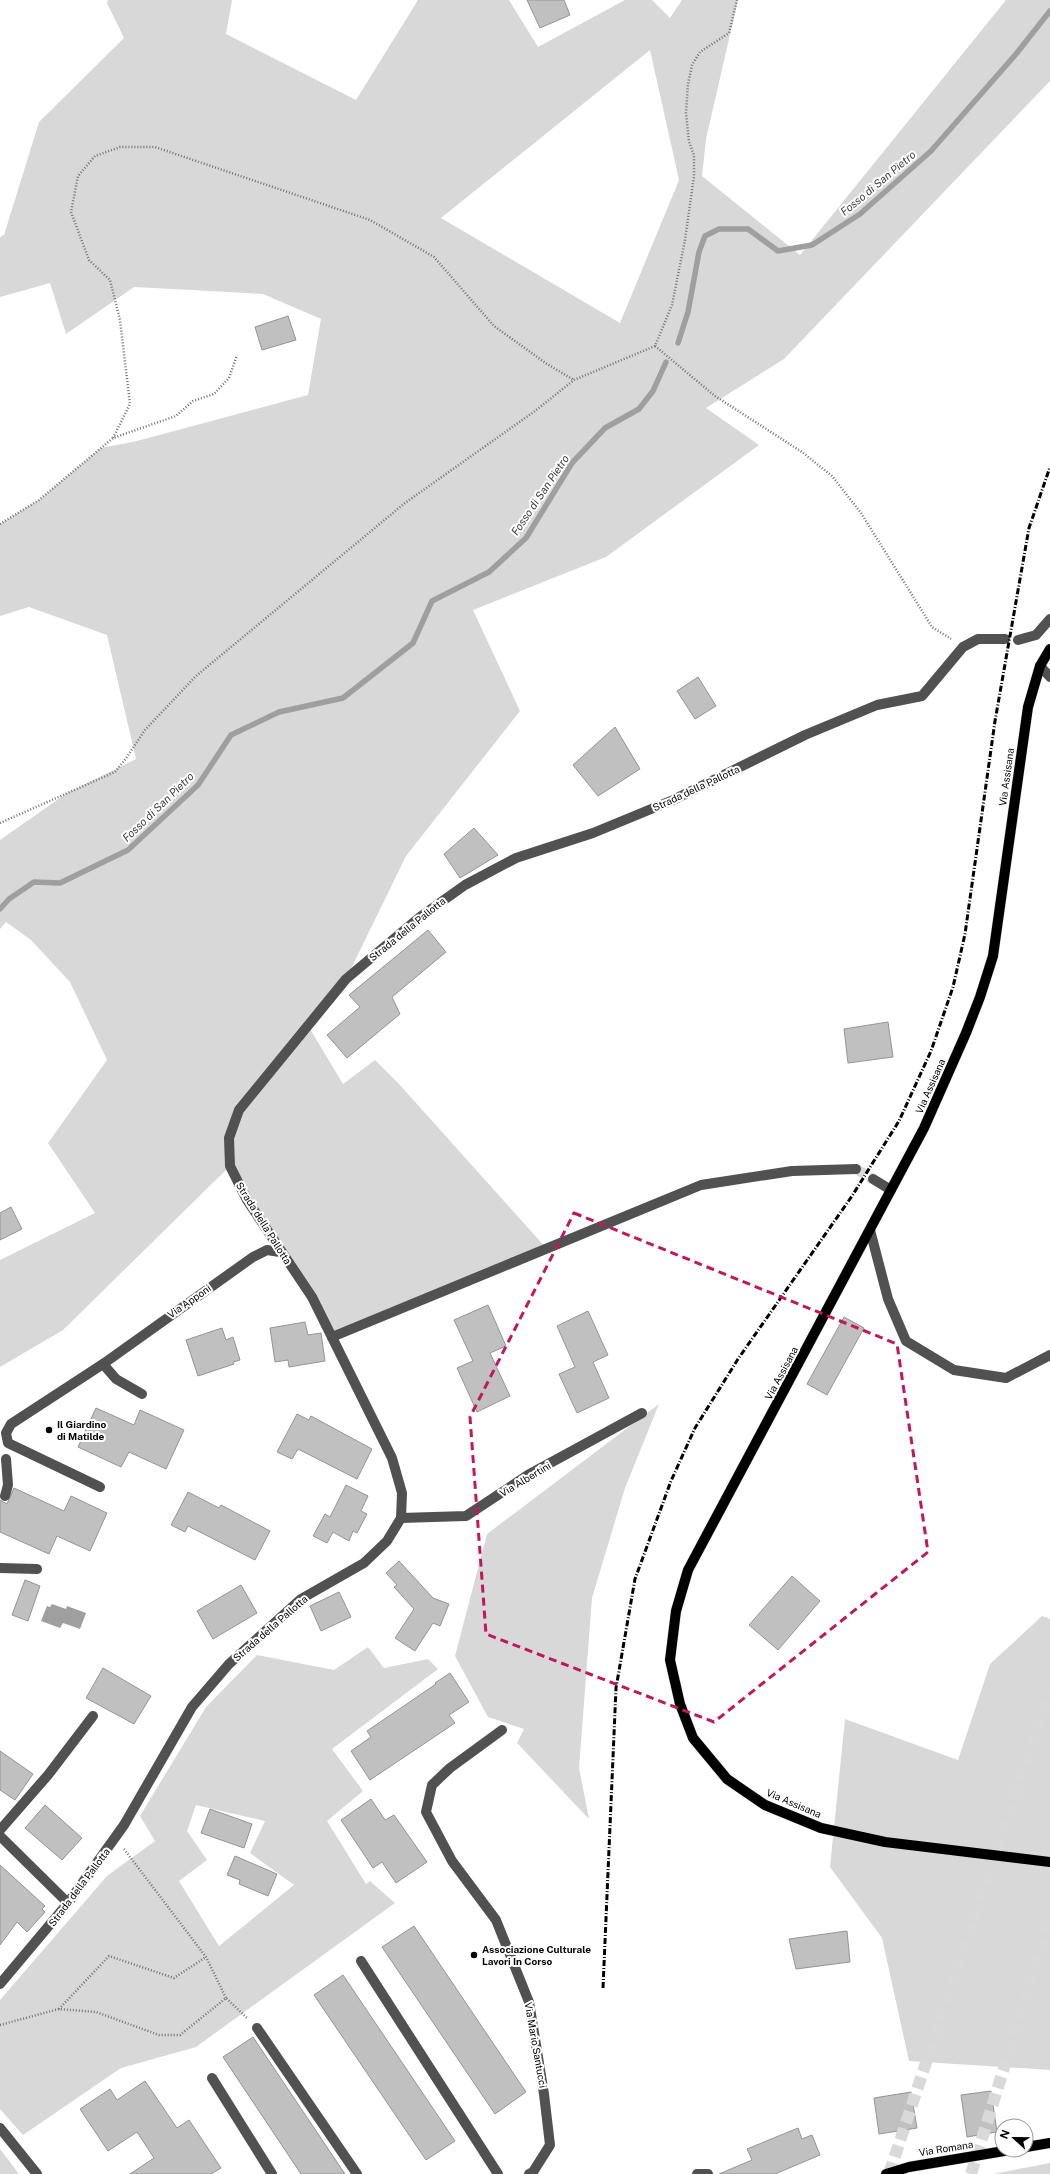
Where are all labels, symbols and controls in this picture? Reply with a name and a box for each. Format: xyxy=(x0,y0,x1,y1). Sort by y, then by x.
water label: Fosso di San Pietro xyxy=(838,148,918,218)
water label: Fosso di San Pietro xyxy=(509,453,571,537)
street label: Via Assisana xyxy=(996,747,1016,807)
street label: Strada della Pallotta xyxy=(651,763,741,813)
water label: Fosso di San Pietro xyxy=(120,770,196,844)
street label: Strada della Pallotta xyxy=(366,895,448,963)
street label: Via Assisana xyxy=(913,1057,947,1115)
street label: Strada della Pallotta xyxy=(234,1180,294,1266)
street label: Via Apponi xyxy=(165,1282,213,1320)
street label: Via Assisana xyxy=(762,1344,800,1402)
place label: Il Giardino di Matilde xyxy=(57,1418,106,1442)
marker: Il Giardino di Matilde xyxy=(44,1425,54,1435)
street label: Via Albertini xyxy=(497,1459,553,1499)
street label: Strada della Pallotta xyxy=(230,1592,310,1664)
street label: Via Assisana xyxy=(765,1786,823,1820)
street label: Strada della Pallotta xyxy=(46,1846,112,1928)
place label: Associazione Culturale Lavori In Corso xyxy=(482,1943,591,1967)
marker: Associazione Culturale Lavori In Corso xyxy=(469,1950,479,1960)
street label: Via Mario Santucci xyxy=(523,2001,549,2089)
north arrow xyxy=(994,2118,1034,2158)
text: N xyxy=(998,2128,1012,2140)
street label: Via Romana xyxy=(918,2138,974,2158)

